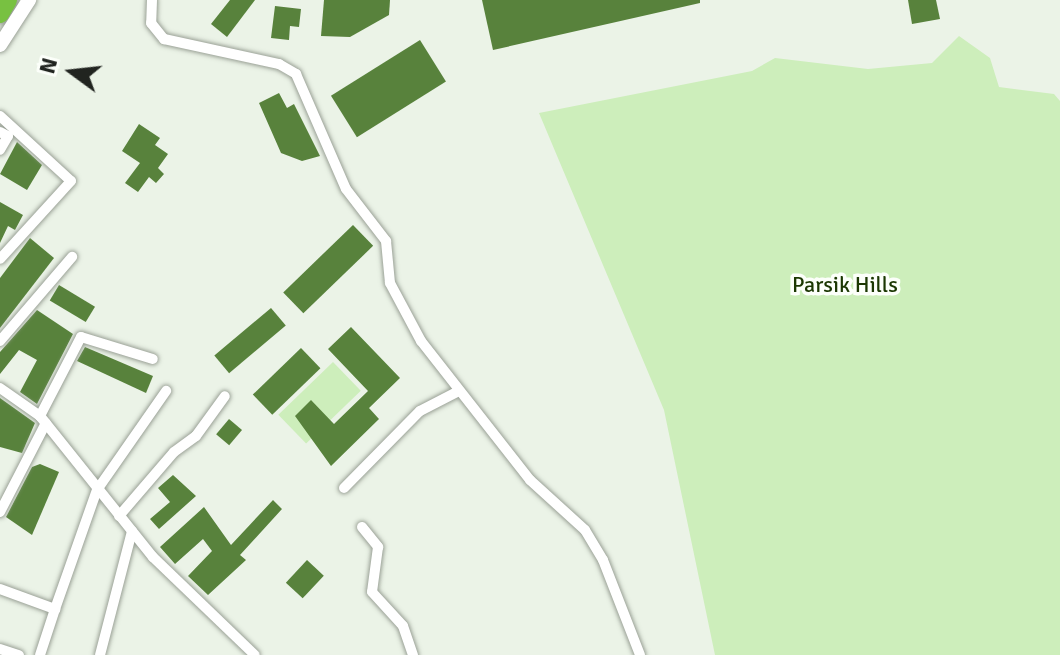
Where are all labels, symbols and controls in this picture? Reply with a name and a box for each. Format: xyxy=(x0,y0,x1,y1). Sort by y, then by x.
north arrow xyxy=(32,32,112,112)
text: N xyxy=(33,55,63,77)
park label: Parsik Hills xyxy=(792,272,898,298)

